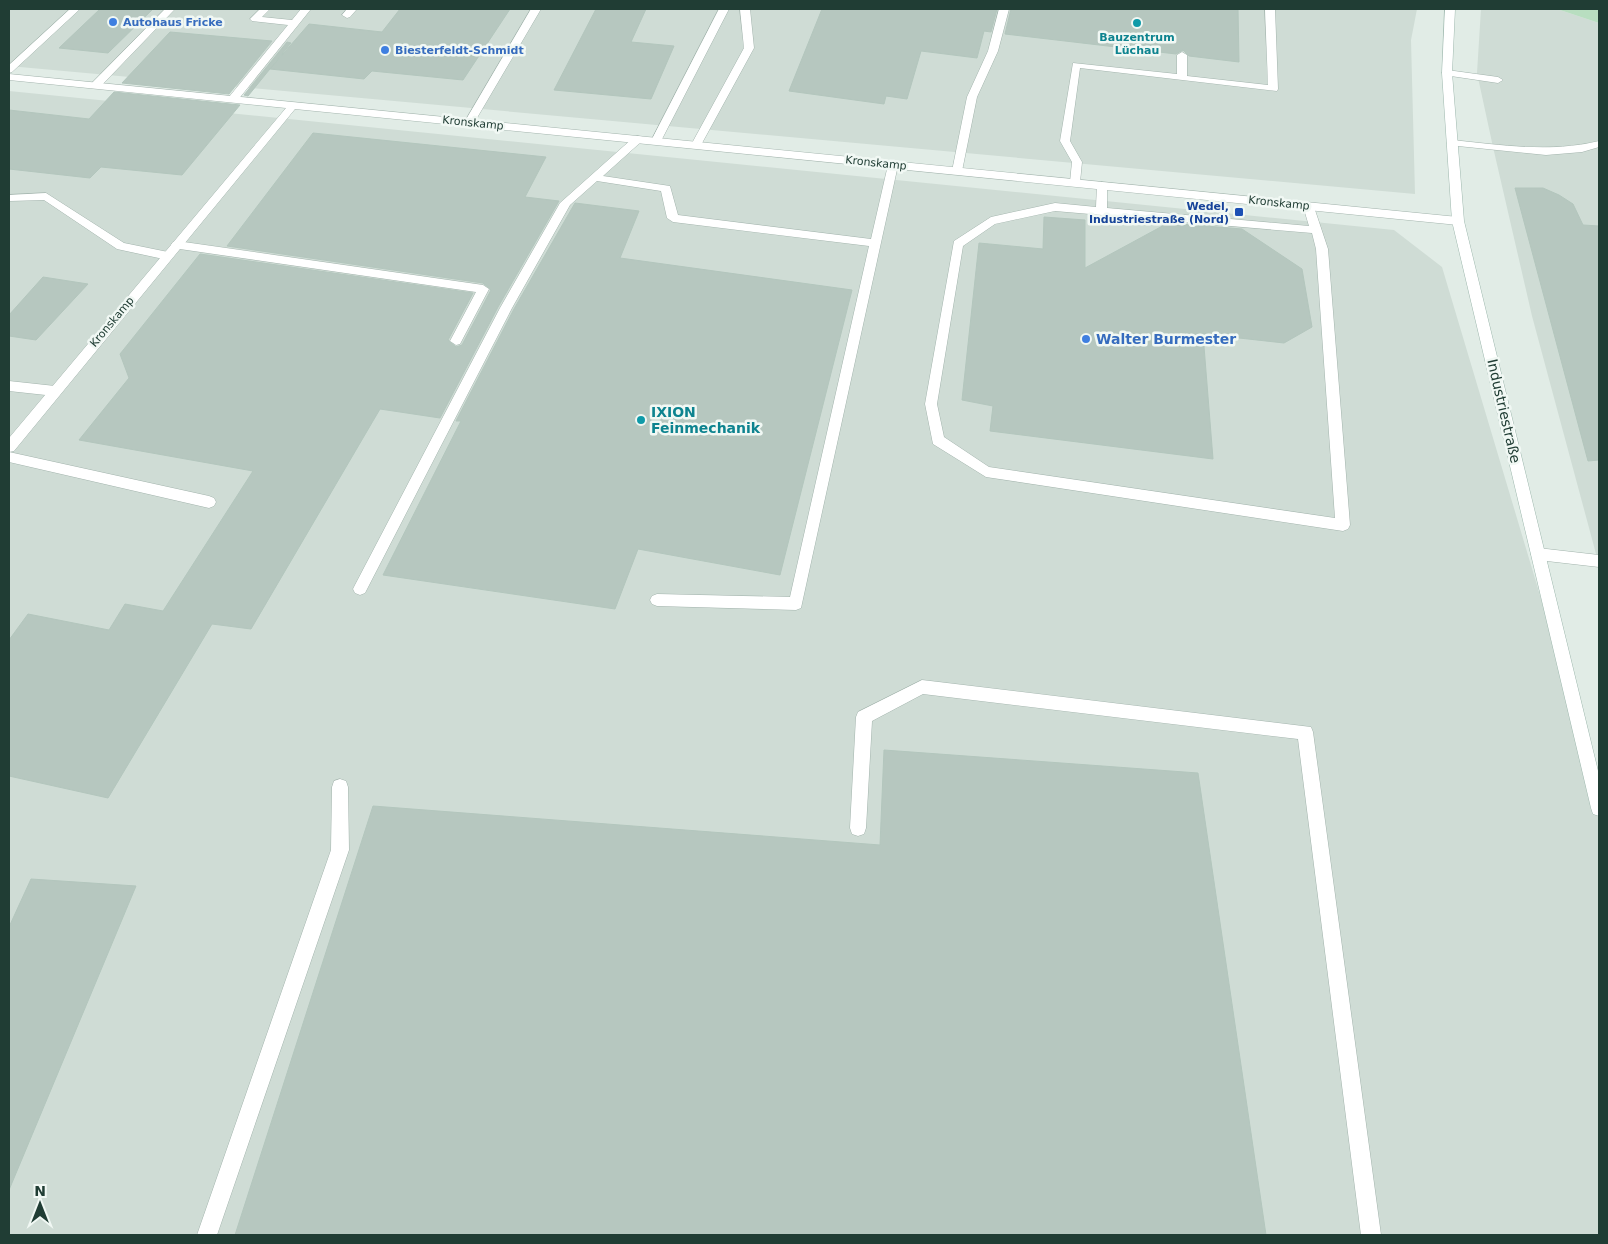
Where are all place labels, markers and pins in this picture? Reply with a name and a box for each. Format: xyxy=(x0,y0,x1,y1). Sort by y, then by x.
marker: Autohaus Fricke xyxy=(107,16,119,28)
place label: Autohaus Fricke xyxy=(123,16,223,29)
marker: Bauzentrum Lüchau xyxy=(1131,17,1143,29)
place label: Bauzentrum Lüchau xyxy=(1099,31,1175,57)
marker: Biesterfeldt-Schmidt xyxy=(379,44,391,56)
place label: Biesterfeldt-Schmidt xyxy=(395,44,524,57)
place label: Wedel, Industriestraße (Nord) xyxy=(1089,200,1229,226)
marker: Wedel, Industriestraße (Nord) xyxy=(1233,206,1245,218)
place label: Walter Burmester xyxy=(1096,331,1236,347)
marker: Walter Burmester xyxy=(1080,333,1092,345)
place label: IXION Feinmechanik xyxy=(651,404,761,436)
marker: IXION Feinmechanik xyxy=(635,414,647,426)

